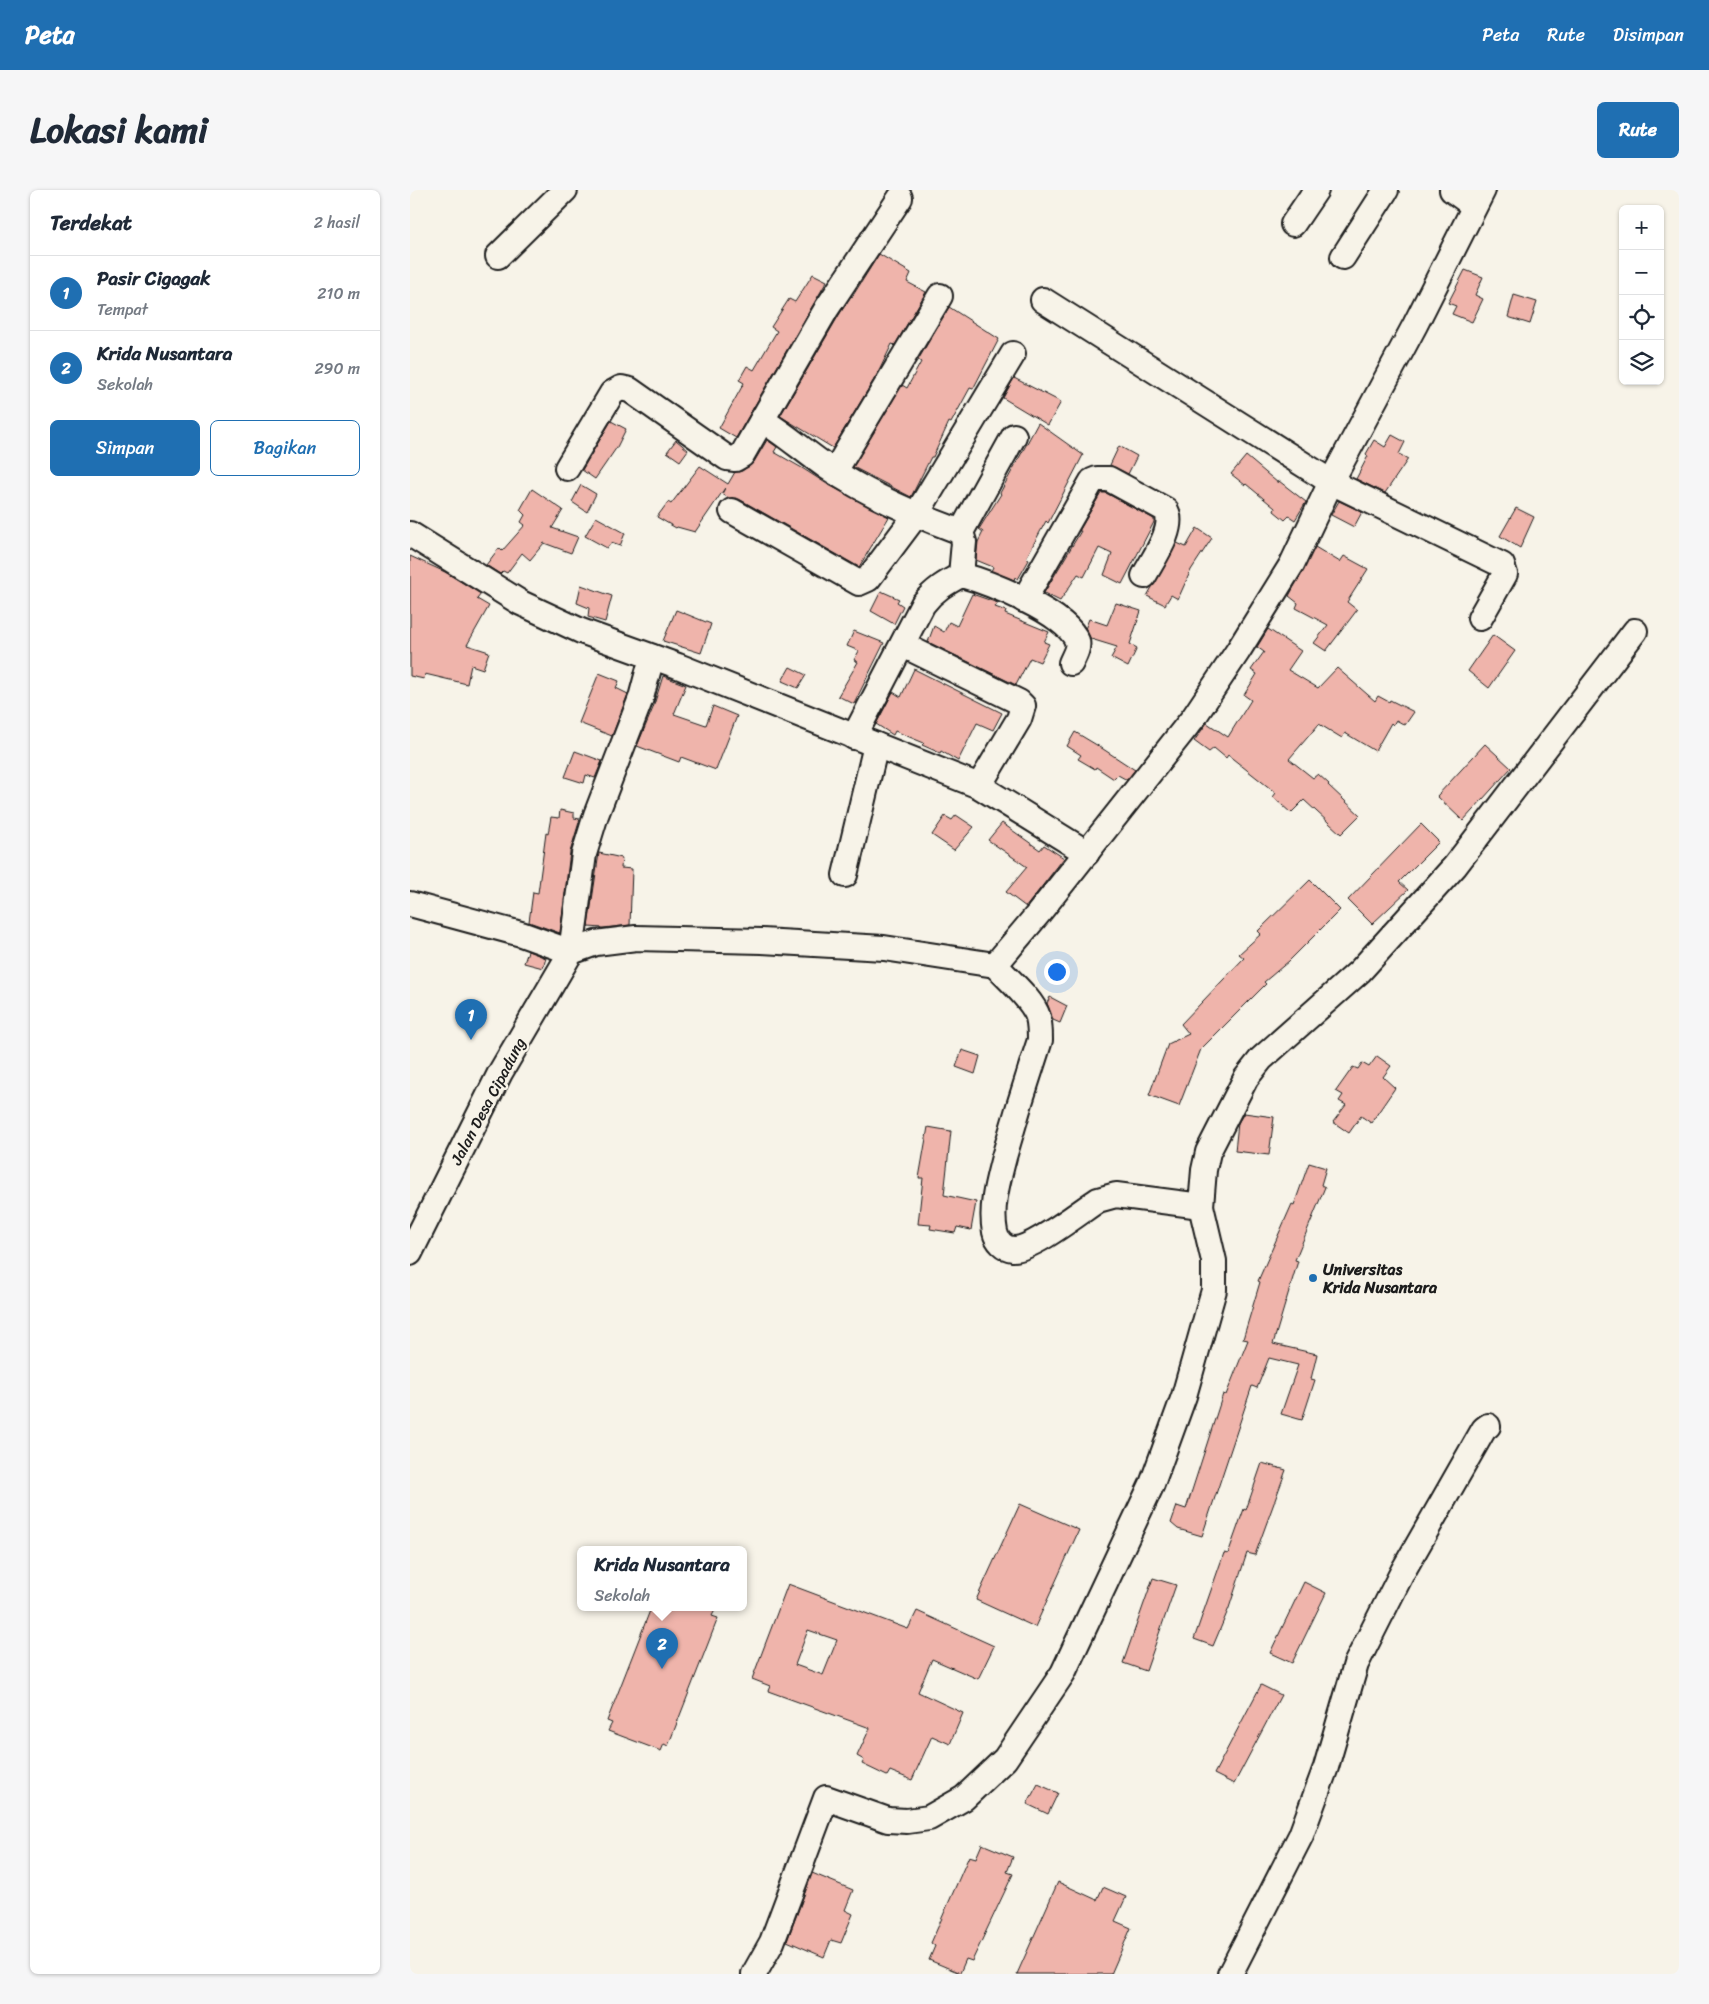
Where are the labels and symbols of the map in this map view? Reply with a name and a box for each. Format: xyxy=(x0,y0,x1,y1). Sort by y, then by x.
your location xyxy=(1044,959,1070,985)
pin: 1 xyxy=(455,999,487,1040)
street label: Jalan Desa Cipadung xyxy=(442,1032,534,1171)
place label: Universitas Krida Nusantara xyxy=(1322,1255,1438,1302)
marker: Universitas Krida Nusantara xyxy=(1307,1272,1319,1284)
pin: 2 xyxy=(646,1628,678,1669)

